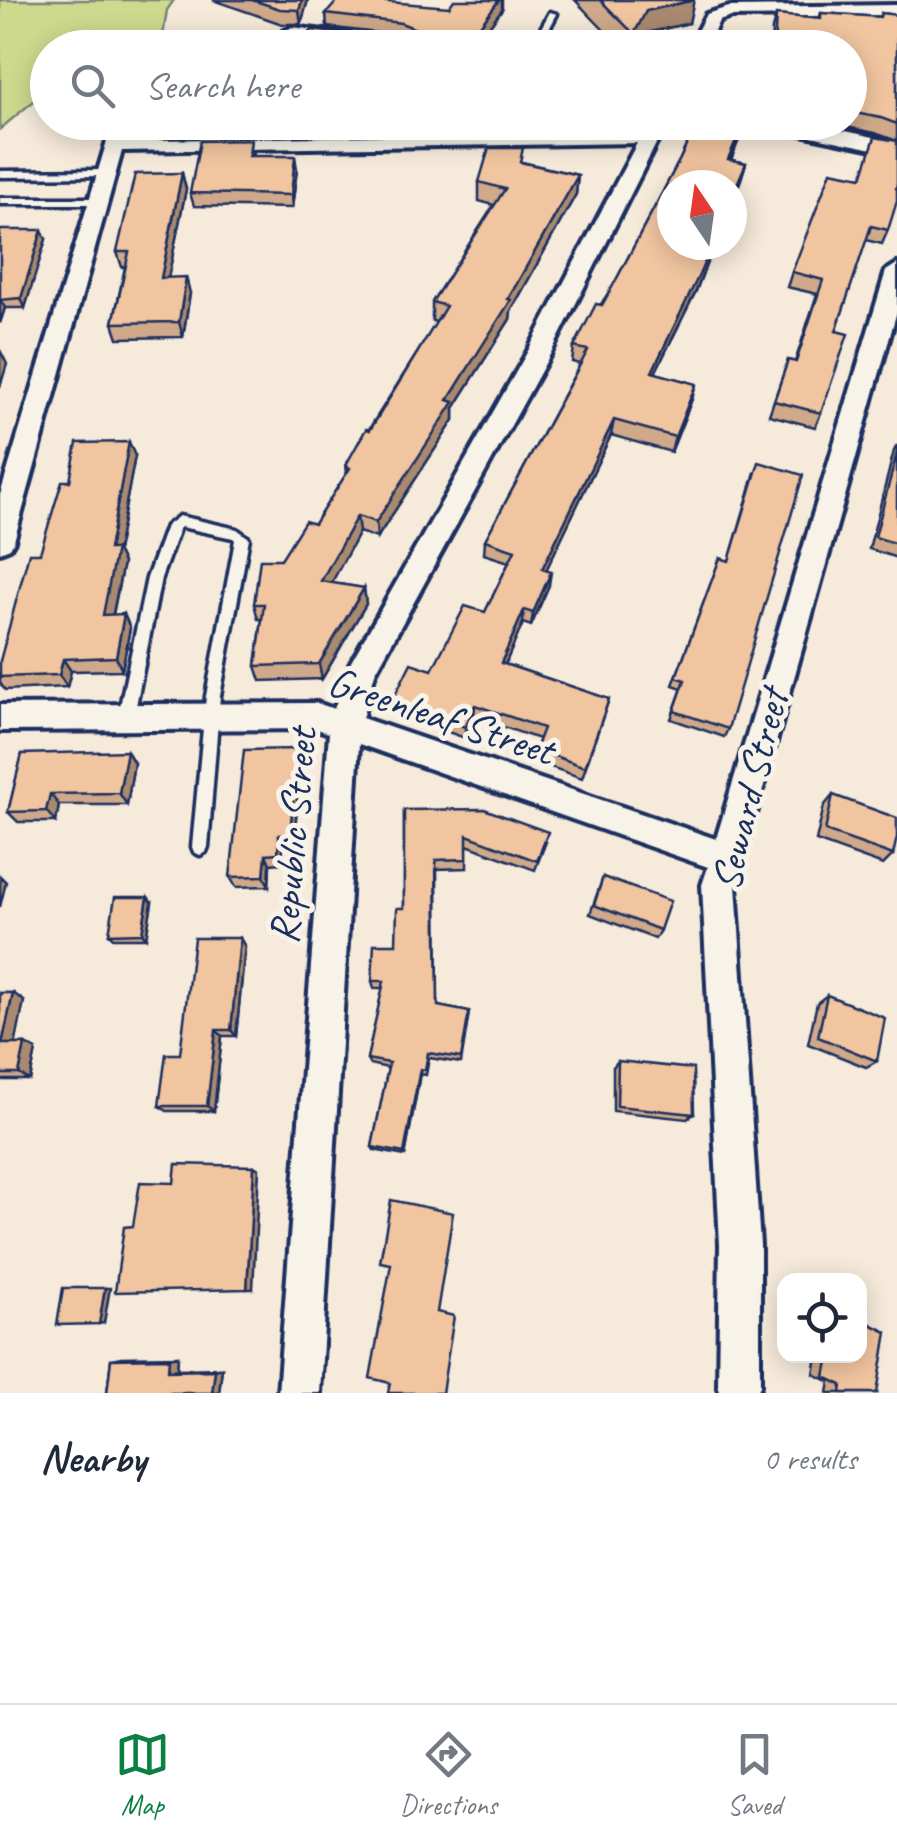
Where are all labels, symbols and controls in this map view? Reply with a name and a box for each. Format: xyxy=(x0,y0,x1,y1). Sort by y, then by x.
search box xyxy=(30,30,867,140)
icon: search xyxy=(65,58,120,113)
text: Search here xyxy=(145,62,300,109)
north arrow xyxy=(657,170,747,260)
street label: Greenleaf Street xyxy=(322,655,564,779)
street label: Seward Street xyxy=(699,679,802,896)
street label: Republic Street xyxy=(257,722,329,946)
map controls xyxy=(777,1273,867,1363)
button: locate xyxy=(777,1273,867,1363)
text: Nearby xyxy=(40,1432,146,1485)
text: 0 results xyxy=(763,1438,857,1479)
tab: Map xyxy=(115,1727,170,1822)
tab: Directions xyxy=(400,1727,497,1822)
tab: Saved xyxy=(727,1727,782,1822)

